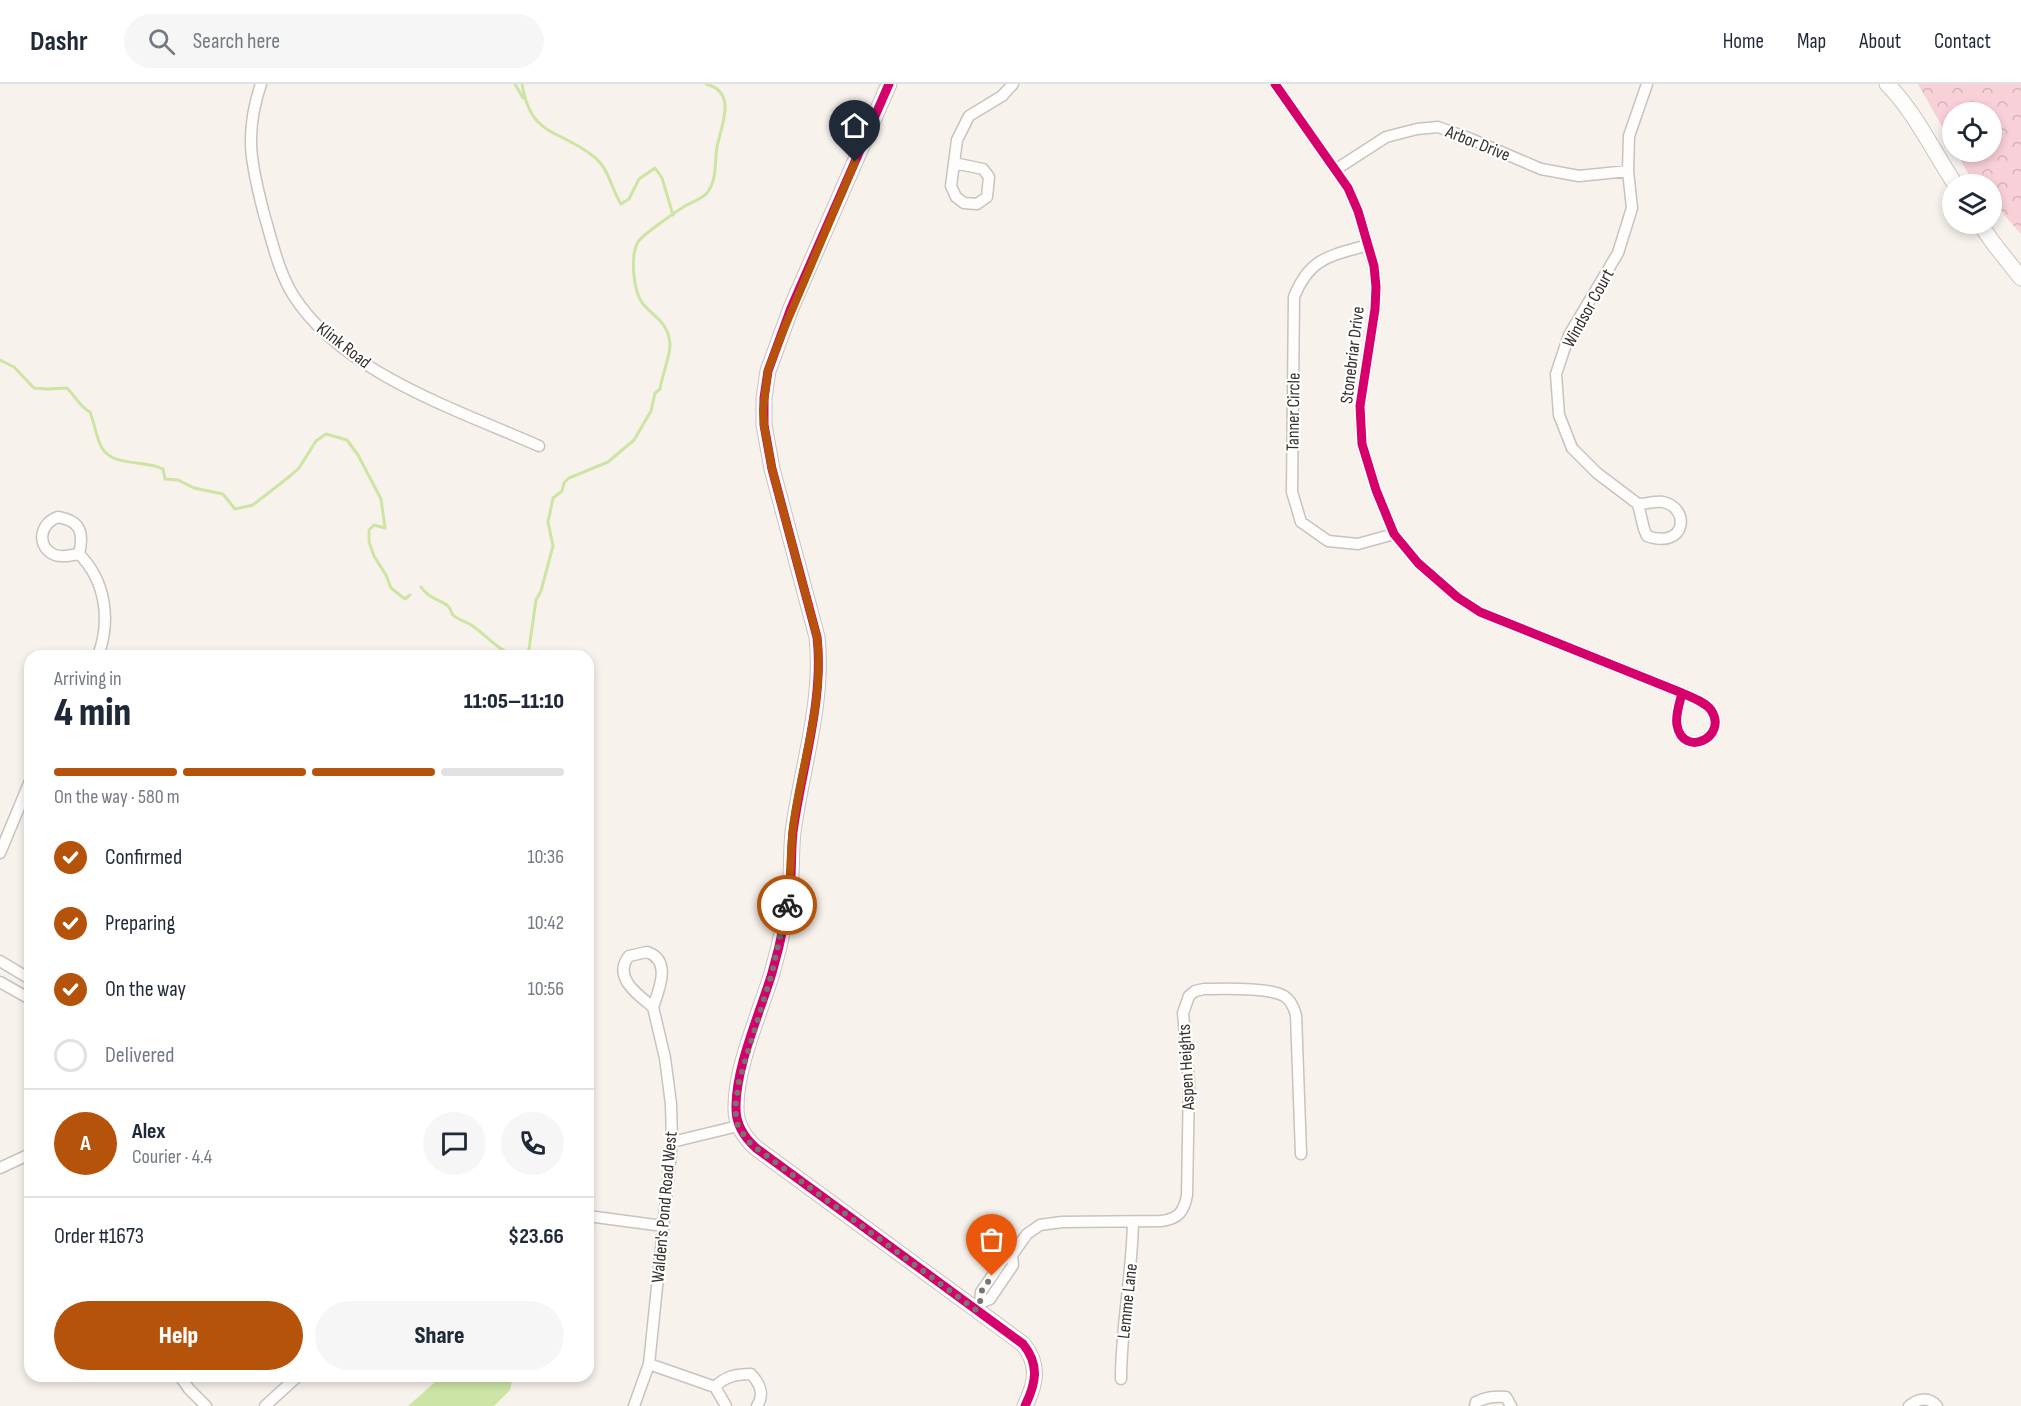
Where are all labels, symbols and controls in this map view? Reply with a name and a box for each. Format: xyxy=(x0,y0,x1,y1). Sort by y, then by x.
search box xyxy=(124,14,544,68)
text: Dashr xyxy=(30,25,88,58)
icon: search xyxy=(145,25,178,58)
text: Search here xyxy=(193,28,280,55)
text: Home xyxy=(1723,29,1764,54)
text: Map xyxy=(1797,29,1826,54)
text: About xyxy=(1859,29,1901,54)
text: Contact xyxy=(1934,29,1991,54)
pin xyxy=(829,100,880,162)
map controls xyxy=(1942,102,2002,234)
button: locate xyxy=(1942,102,2002,162)
icon: home xyxy=(838,109,871,142)
street label: Arbor Drive xyxy=(1442,121,1513,166)
button: layers xyxy=(1942,174,2002,234)
street label: Windsor Court xyxy=(1558,265,1619,351)
street label: Stonebriar Drive xyxy=(1336,305,1369,405)
street label: Klink Road xyxy=(313,318,375,373)
street label: Tanner Circle xyxy=(1282,373,1305,451)
text: Arriving in xyxy=(54,667,122,691)
text: 11:05–11:10 xyxy=(464,688,564,715)
text: 4 min xyxy=(54,690,131,737)
text: On the way · 580 m xyxy=(54,785,180,809)
icon: check xyxy=(54,841,87,874)
text: Confirmed xyxy=(105,844,182,871)
text: 10:36 xyxy=(527,845,564,869)
courier xyxy=(757,875,817,935)
icon: bike xyxy=(771,889,804,922)
icon: check xyxy=(54,907,87,940)
text: Preparing xyxy=(105,910,175,937)
text: 10:42 xyxy=(528,911,564,935)
icon: check xyxy=(54,973,87,1006)
text: On the way xyxy=(105,976,186,1003)
text: 10:56 xyxy=(528,977,564,1001)
street label: Aspen Heights xyxy=(1174,1023,1199,1111)
text: Delivered xyxy=(105,1042,174,1069)
button: chat xyxy=(423,1112,486,1175)
button: phone xyxy=(501,1112,564,1175)
text: Alex xyxy=(132,1118,165,1145)
text: A xyxy=(80,1130,91,1157)
street label: Walden's Pond Road West xyxy=(647,1130,682,1284)
text: Courier · 4.4 xyxy=(132,1145,212,1169)
pin xyxy=(966,1214,1017,1276)
text: Order #1673 xyxy=(54,1223,144,1250)
text: $23.66 xyxy=(508,1223,564,1250)
icon: bag xyxy=(975,1223,1008,1256)
street label: Lemme Lane xyxy=(1113,1262,1142,1340)
button: Help xyxy=(54,1301,303,1370)
button: Share xyxy=(315,1301,564,1370)

